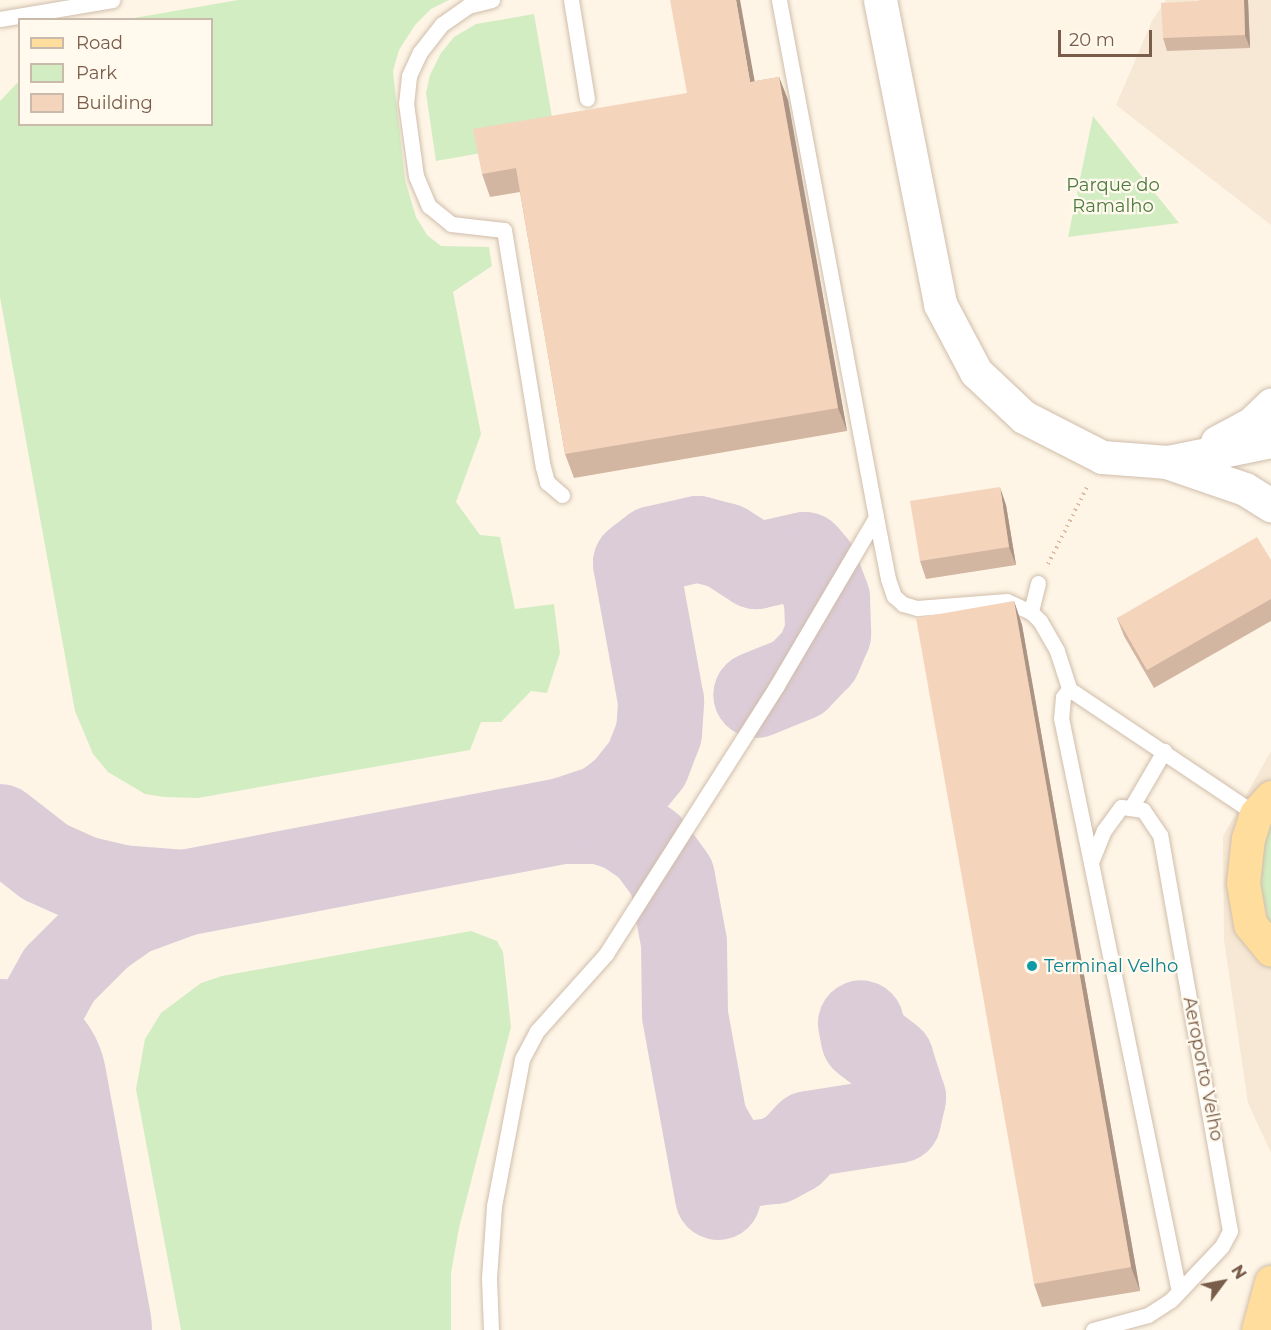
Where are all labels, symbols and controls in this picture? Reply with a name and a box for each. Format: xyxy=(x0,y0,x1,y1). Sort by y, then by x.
legend xyxy=(18,18,213,126)
scale bar xyxy=(1061,18,1156,56)
text: 20 m xyxy=(1069,29,1115,51)
text: Road xyxy=(76,32,123,54)
text: Park xyxy=(76,62,117,84)
text: Building xyxy=(76,92,153,114)
park label: Parque do Ramalho xyxy=(1066,175,1160,218)
place label: Terminal Velho xyxy=(1044,955,1178,977)
marker: Terminal Velho xyxy=(1025,959,1039,973)
street label: Aeroporto Velho xyxy=(1178,995,1228,1143)
north arrow xyxy=(1193,1252,1253,1312)
text: N xyxy=(1227,1262,1250,1283)

